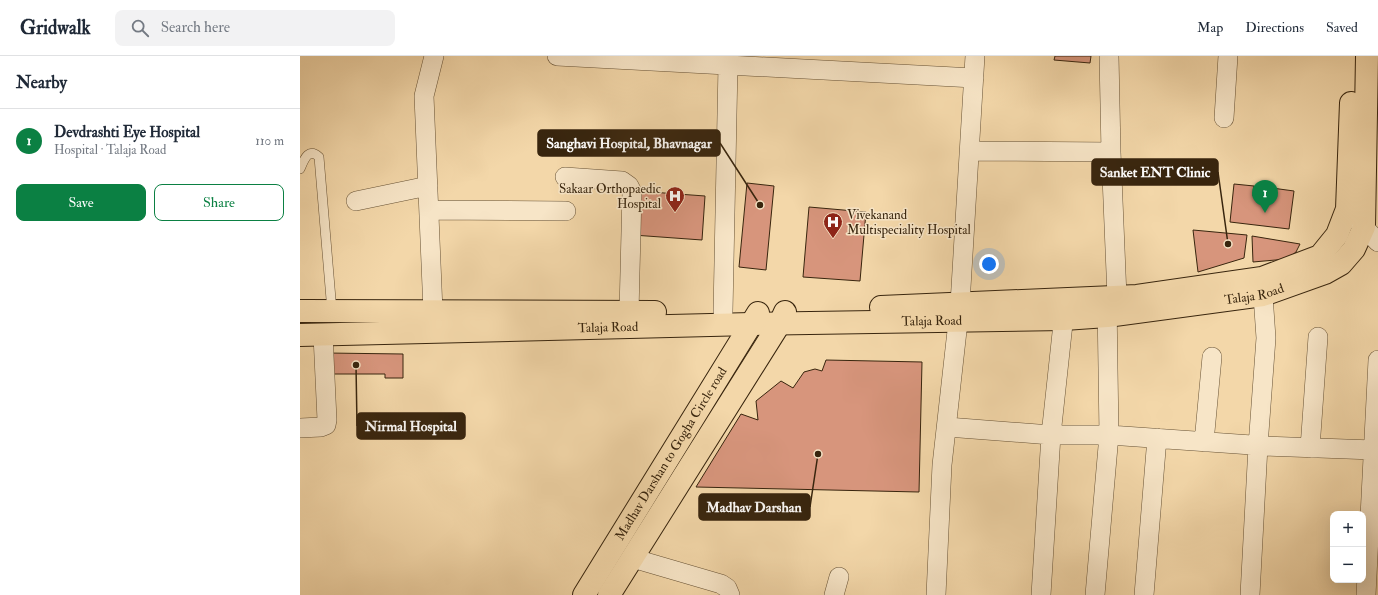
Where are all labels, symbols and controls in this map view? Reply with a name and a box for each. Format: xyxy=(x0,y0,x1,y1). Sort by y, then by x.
search box xyxy=(115,10,395,46)
text: Gridwalk xyxy=(20,16,91,40)
icon: search xyxy=(129,17,151,39)
text: Search here xyxy=(161,18,230,37)
text: Map xyxy=(1197,19,1223,36)
text: Directions xyxy=(1245,19,1304,36)
text: Saved xyxy=(1326,19,1358,36)
text: Nearby xyxy=(16,72,67,93)
text: Devdrashti Eye Hospital xyxy=(54,123,200,142)
callout: Sanghavi Hospital, Bhavnagar xyxy=(538,130,720,156)
text: 1 xyxy=(27,133,31,149)
text: 110 m xyxy=(255,133,284,149)
text: Sanghavi Hospital, Bhavnagar xyxy=(546,135,713,153)
text: Hospital · Talaja Road xyxy=(54,142,167,158)
callout: Sanket ENT Clinic xyxy=(1092,159,1218,185)
text: Sanket ENT Clinic xyxy=(1100,164,1211,181)
pin: 1 xyxy=(1252,180,1278,213)
place label: Sakaar Orthopaedic Hospital xyxy=(559,181,662,213)
button: Save xyxy=(16,184,146,221)
button: Share xyxy=(154,184,284,221)
hospital icon: Sakaar Orthopaedic Hospital xyxy=(664,185,686,213)
place label: Vivekanand Multispeciality Hospital xyxy=(847,207,972,239)
hospital icon: Vivekanand Multispeciality Hospital xyxy=(822,211,844,239)
your location xyxy=(979,254,999,274)
street label: Talaja Road xyxy=(1223,280,1287,308)
street label: Talaja Road xyxy=(901,313,963,330)
street label: Talaja Road xyxy=(577,319,639,336)
street label: Madhav Darshan to Gogha Circle road xyxy=(612,364,731,543)
callout: Nirmal Hospital xyxy=(357,413,465,439)
text: Nirmal Hospital xyxy=(364,418,457,436)
callout: Madhav Darshan xyxy=(699,494,810,520)
text: Madhav Darshan xyxy=(705,499,802,516)
map controls xyxy=(1330,511,1366,583)
button: + xyxy=(1330,511,1366,547)
button: − xyxy=(1330,547,1366,583)

